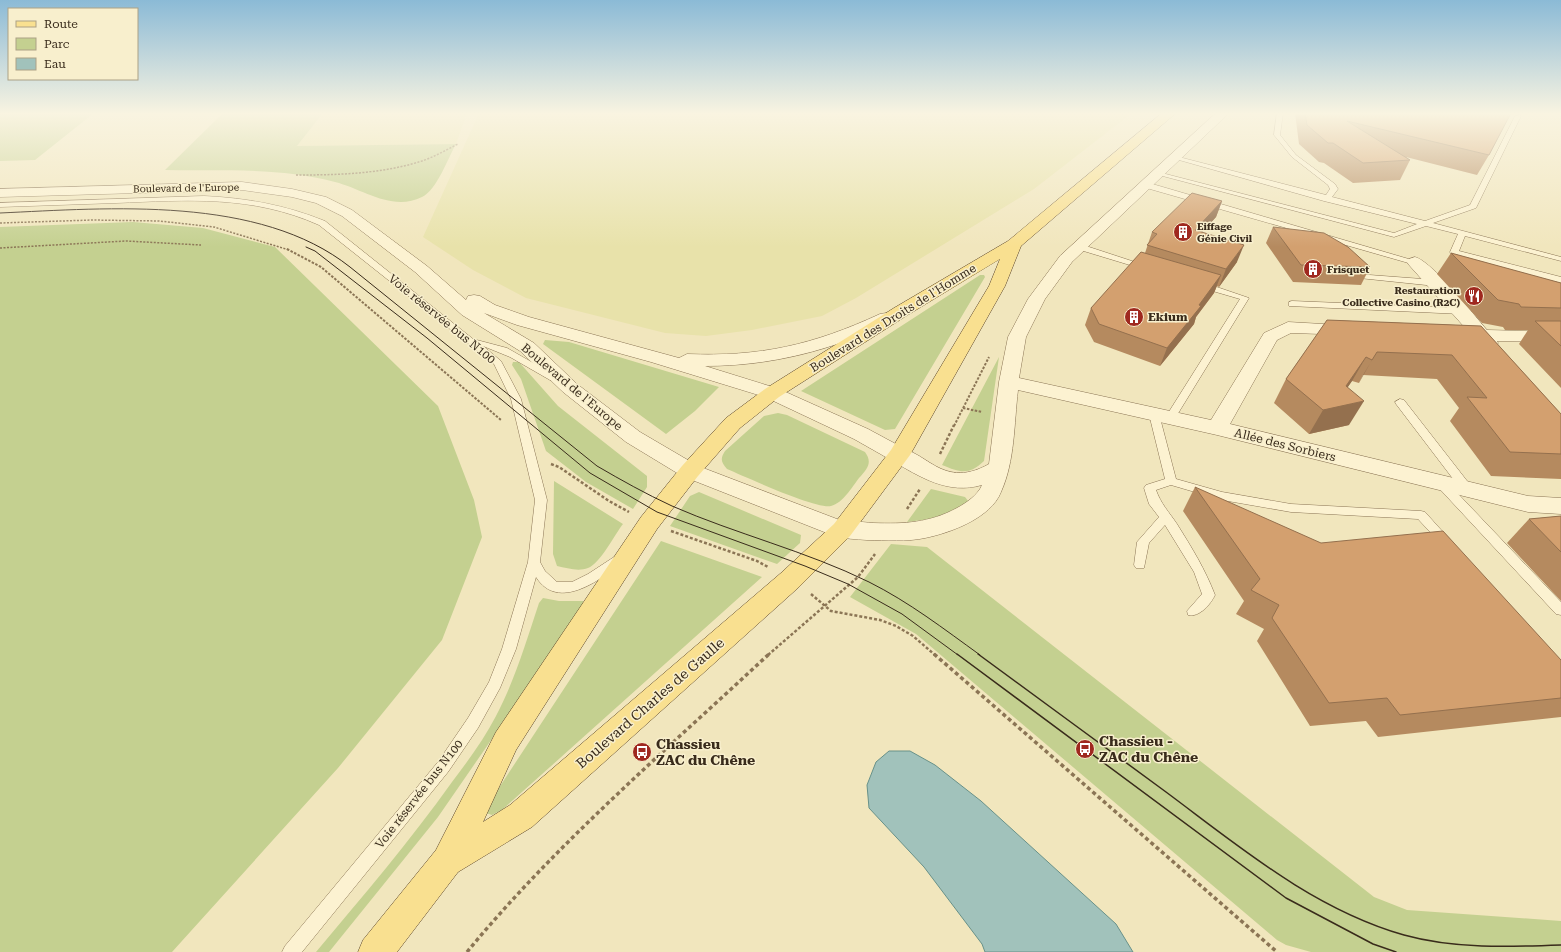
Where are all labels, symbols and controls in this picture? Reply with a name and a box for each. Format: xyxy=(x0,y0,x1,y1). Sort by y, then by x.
legend xyxy=(8,8,138,80)
text: Route xyxy=(44,17,78,31)
text: Parc xyxy=(44,37,70,51)
text: Eau xyxy=(44,57,66,71)
street label: Boulevard de l'Europe xyxy=(133,182,240,194)
building icon: Eiffage Génie Civil xyxy=(1172,221,1194,243)
place label: Eiffage Génie Civil xyxy=(1197,221,1253,244)
building icon: Frisquet xyxy=(1302,258,1324,280)
street label: Boulevard des Droits de l'Homme xyxy=(807,261,979,375)
place label: Frisquet xyxy=(1327,264,1369,275)
street label: Voie réservée bus N100 xyxy=(386,271,499,367)
place label: Restauration Collective Casino (R2C) xyxy=(1342,285,1460,308)
restaurant icon: Restauration Collective Casino (R2C) xyxy=(1463,285,1485,307)
building icon: Ekium xyxy=(1123,306,1145,328)
place label: Ekium xyxy=(1148,310,1188,324)
street label: Boulevard de l'Europe xyxy=(519,341,626,434)
street label: Allée des Sorbiers xyxy=(1233,426,1337,464)
street label: Boulevard Charles de Gaulle xyxy=(573,634,727,772)
place label: Chassieu - ZAC du Chêne xyxy=(1099,733,1198,765)
place label: Chassieu ZAC du Chêne xyxy=(656,736,755,768)
street label: Voie réservée bus N100 xyxy=(372,737,466,851)
bus stop icon: Chassieu - ZAC du Chêne xyxy=(1074,738,1096,760)
bus stop icon: Chassieu ZAC du Chêne xyxy=(631,741,653,763)

